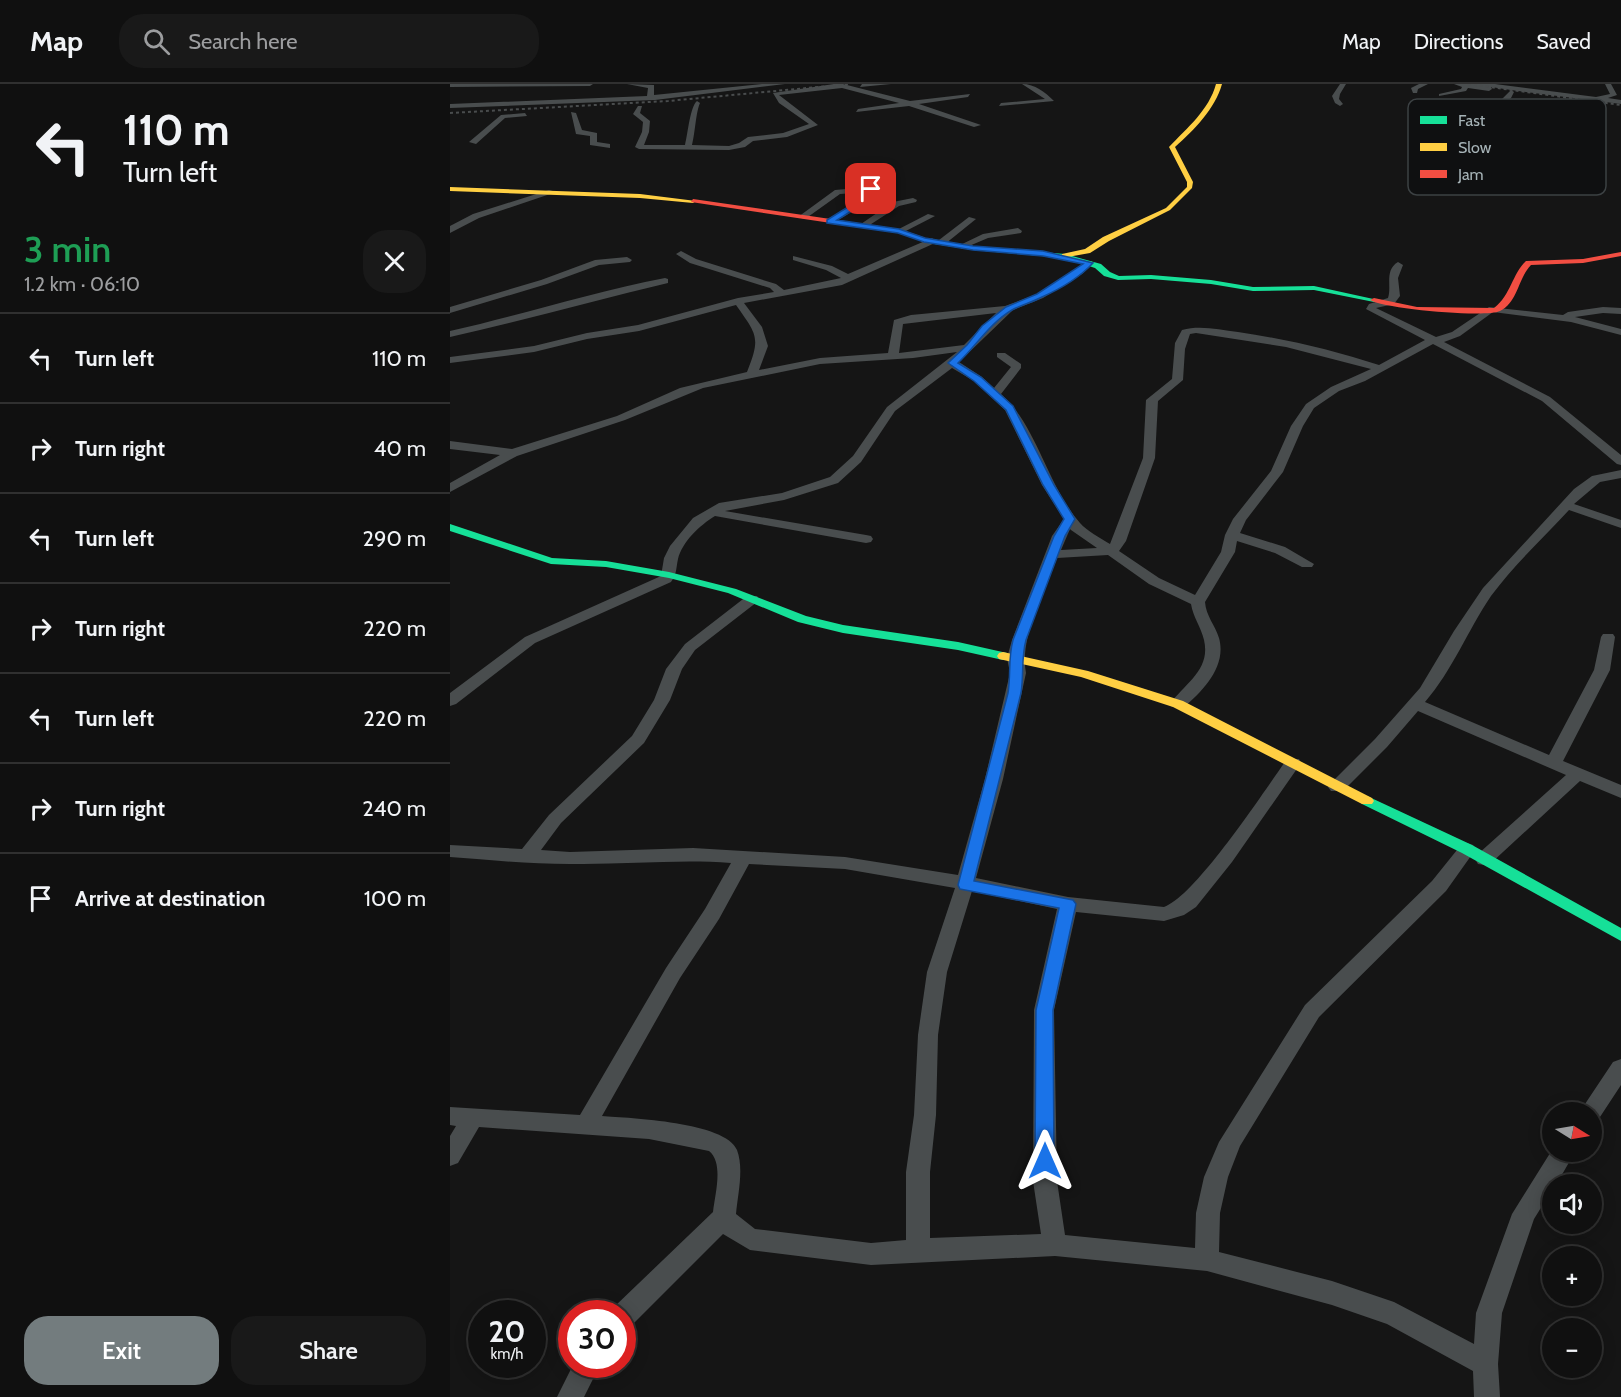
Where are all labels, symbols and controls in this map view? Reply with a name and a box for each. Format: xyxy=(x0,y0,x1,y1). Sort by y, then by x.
search box xyxy=(119,14,539,68)
text: Map xyxy=(30,24,83,58)
icon: search xyxy=(140,25,173,58)
text: Search here xyxy=(188,28,297,55)
text: Map xyxy=(1342,29,1381,54)
text: Directions xyxy=(1414,29,1503,54)
text: Saved xyxy=(1536,29,1591,54)
legend xyxy=(1408,99,1606,195)
text: 110 m xyxy=(123,104,230,156)
icon: left xyxy=(24,108,102,186)
text: Fast xyxy=(1458,111,1486,130)
text: Slow xyxy=(1458,138,1492,157)
text: Turn left xyxy=(123,156,217,189)
pin xyxy=(845,163,896,214)
text: Jam xyxy=(1457,165,1484,184)
icon: arrive xyxy=(854,172,887,205)
text: 3 min xyxy=(24,227,111,271)
button: close xyxy=(363,230,426,293)
text: 1.2 km · 06:10 xyxy=(24,272,140,296)
icon: left xyxy=(24,342,57,375)
text: Turn left xyxy=(75,345,154,372)
text: 110 m xyxy=(372,345,426,372)
icon: right xyxy=(24,432,57,465)
text: Turn right xyxy=(75,435,165,462)
text: 40 m xyxy=(374,435,426,462)
icon: left xyxy=(24,522,57,555)
text: Turn left xyxy=(75,525,154,552)
text: 290 m xyxy=(362,525,426,552)
icon: right xyxy=(24,612,57,645)
text: Turn right xyxy=(75,615,165,642)
text: 220 m xyxy=(363,615,426,642)
icon: left xyxy=(24,702,57,735)
text: Turn left xyxy=(75,705,154,732)
text: 220 m xyxy=(363,705,426,732)
icon: right xyxy=(24,792,57,825)
text: Turn right xyxy=(75,795,165,822)
text: 240 m xyxy=(362,795,426,822)
icon: arrive xyxy=(24,882,57,915)
text: Arrive at destination xyxy=(75,885,265,912)
text: 100 m xyxy=(364,885,426,912)
north arrow xyxy=(1542,1102,1602,1162)
map controls xyxy=(1542,1102,1602,1378)
position arrow xyxy=(1013,1129,1077,1193)
button: sound xyxy=(1542,1174,1602,1234)
button: + xyxy=(1542,1246,1602,1306)
speed limit sign: 30 xyxy=(558,1300,636,1378)
text: 20 xyxy=(488,1313,526,1350)
button: Exit xyxy=(24,1316,219,1385)
button: Share xyxy=(231,1316,426,1385)
button: − xyxy=(1542,1318,1602,1378)
text: km/h xyxy=(491,1345,523,1363)

